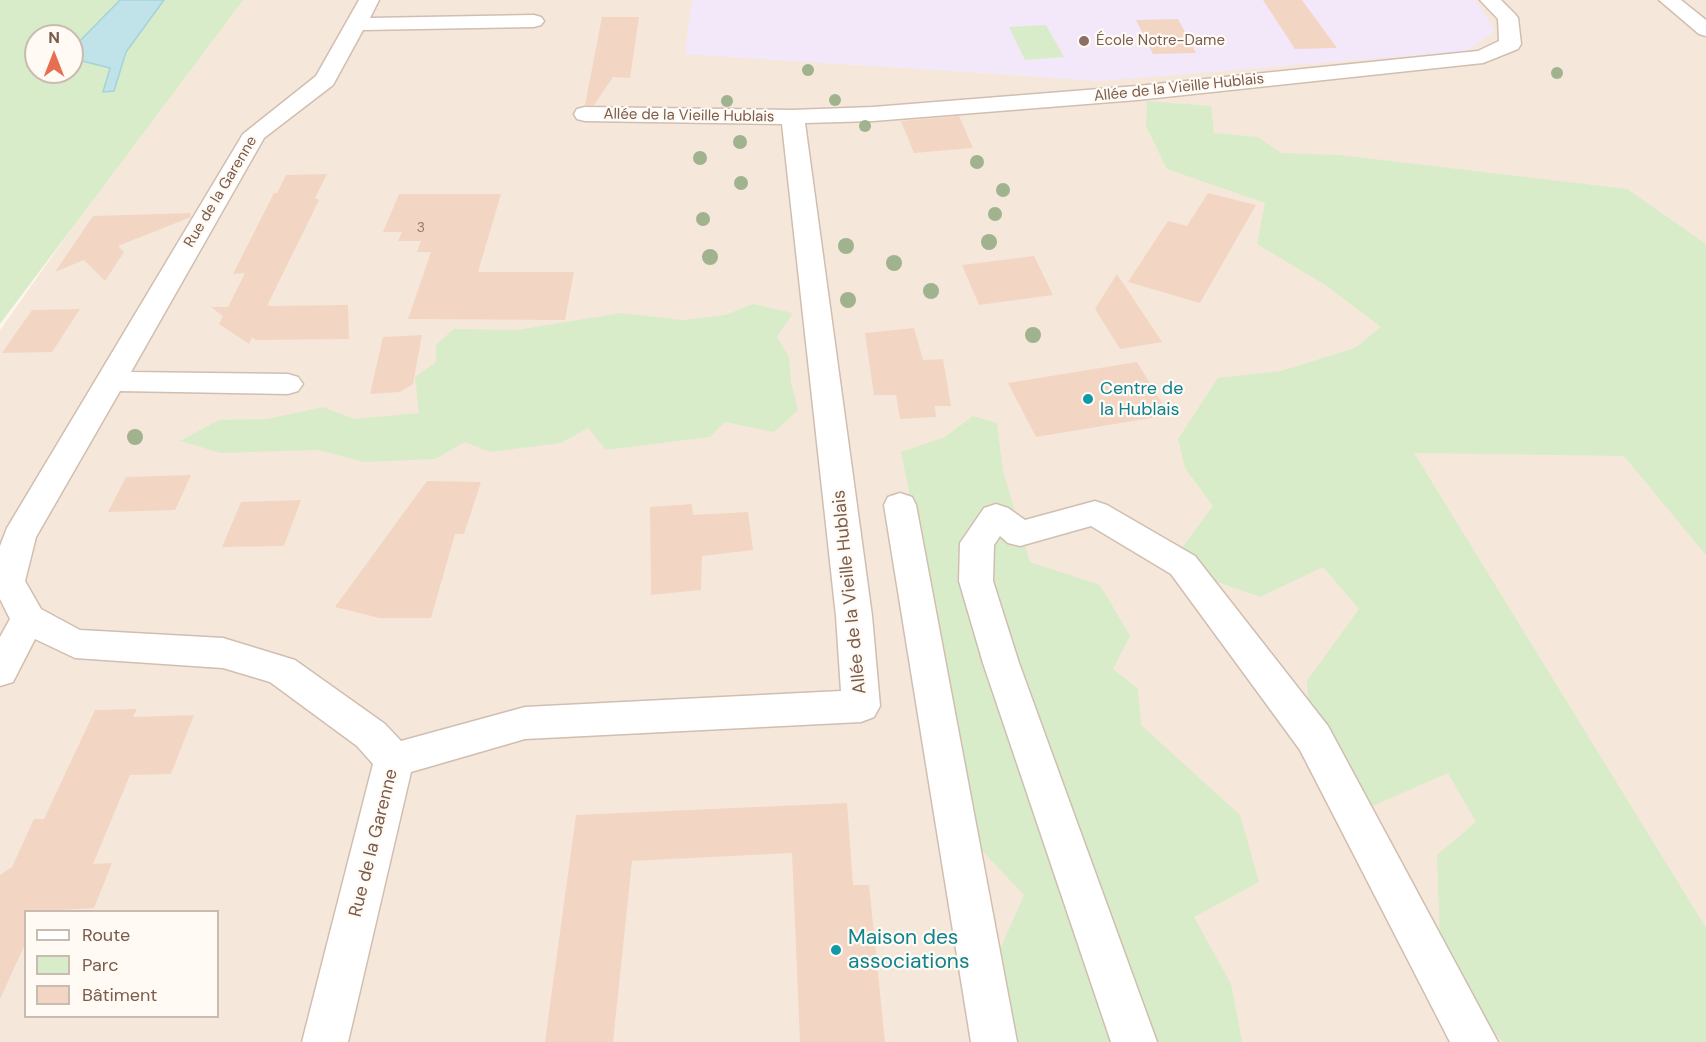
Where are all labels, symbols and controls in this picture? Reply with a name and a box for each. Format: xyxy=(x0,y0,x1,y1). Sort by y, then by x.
north arrow xyxy=(24,24,84,84)
text: N xyxy=(48,27,60,48)
place label: École Notre-Dame xyxy=(1096,32,1225,50)
marker: École Notre-Dame xyxy=(1077,34,1091,48)
street label: Allée de la Vieille Hublais xyxy=(1093,70,1265,106)
street label: Allée de la Vieille Hublais xyxy=(603,106,775,126)
street label: Rue de la Garenne xyxy=(181,133,261,251)
house number: 3 xyxy=(417,220,425,236)
place label: Centre de la Hublais xyxy=(1100,378,1183,420)
marker: Centre de la Hublais xyxy=(1081,392,1095,406)
street label: Allée de la Vieille Hublais xyxy=(829,489,871,695)
street label: Rue de la Garenne xyxy=(345,767,403,919)
legend xyxy=(24,910,219,1018)
text: Route xyxy=(82,923,130,947)
place label: Maison des associations xyxy=(848,925,969,975)
marker: Maison des associations xyxy=(829,943,843,957)
text: Parc xyxy=(82,953,118,977)
text: Bâtiment xyxy=(82,983,157,1007)

